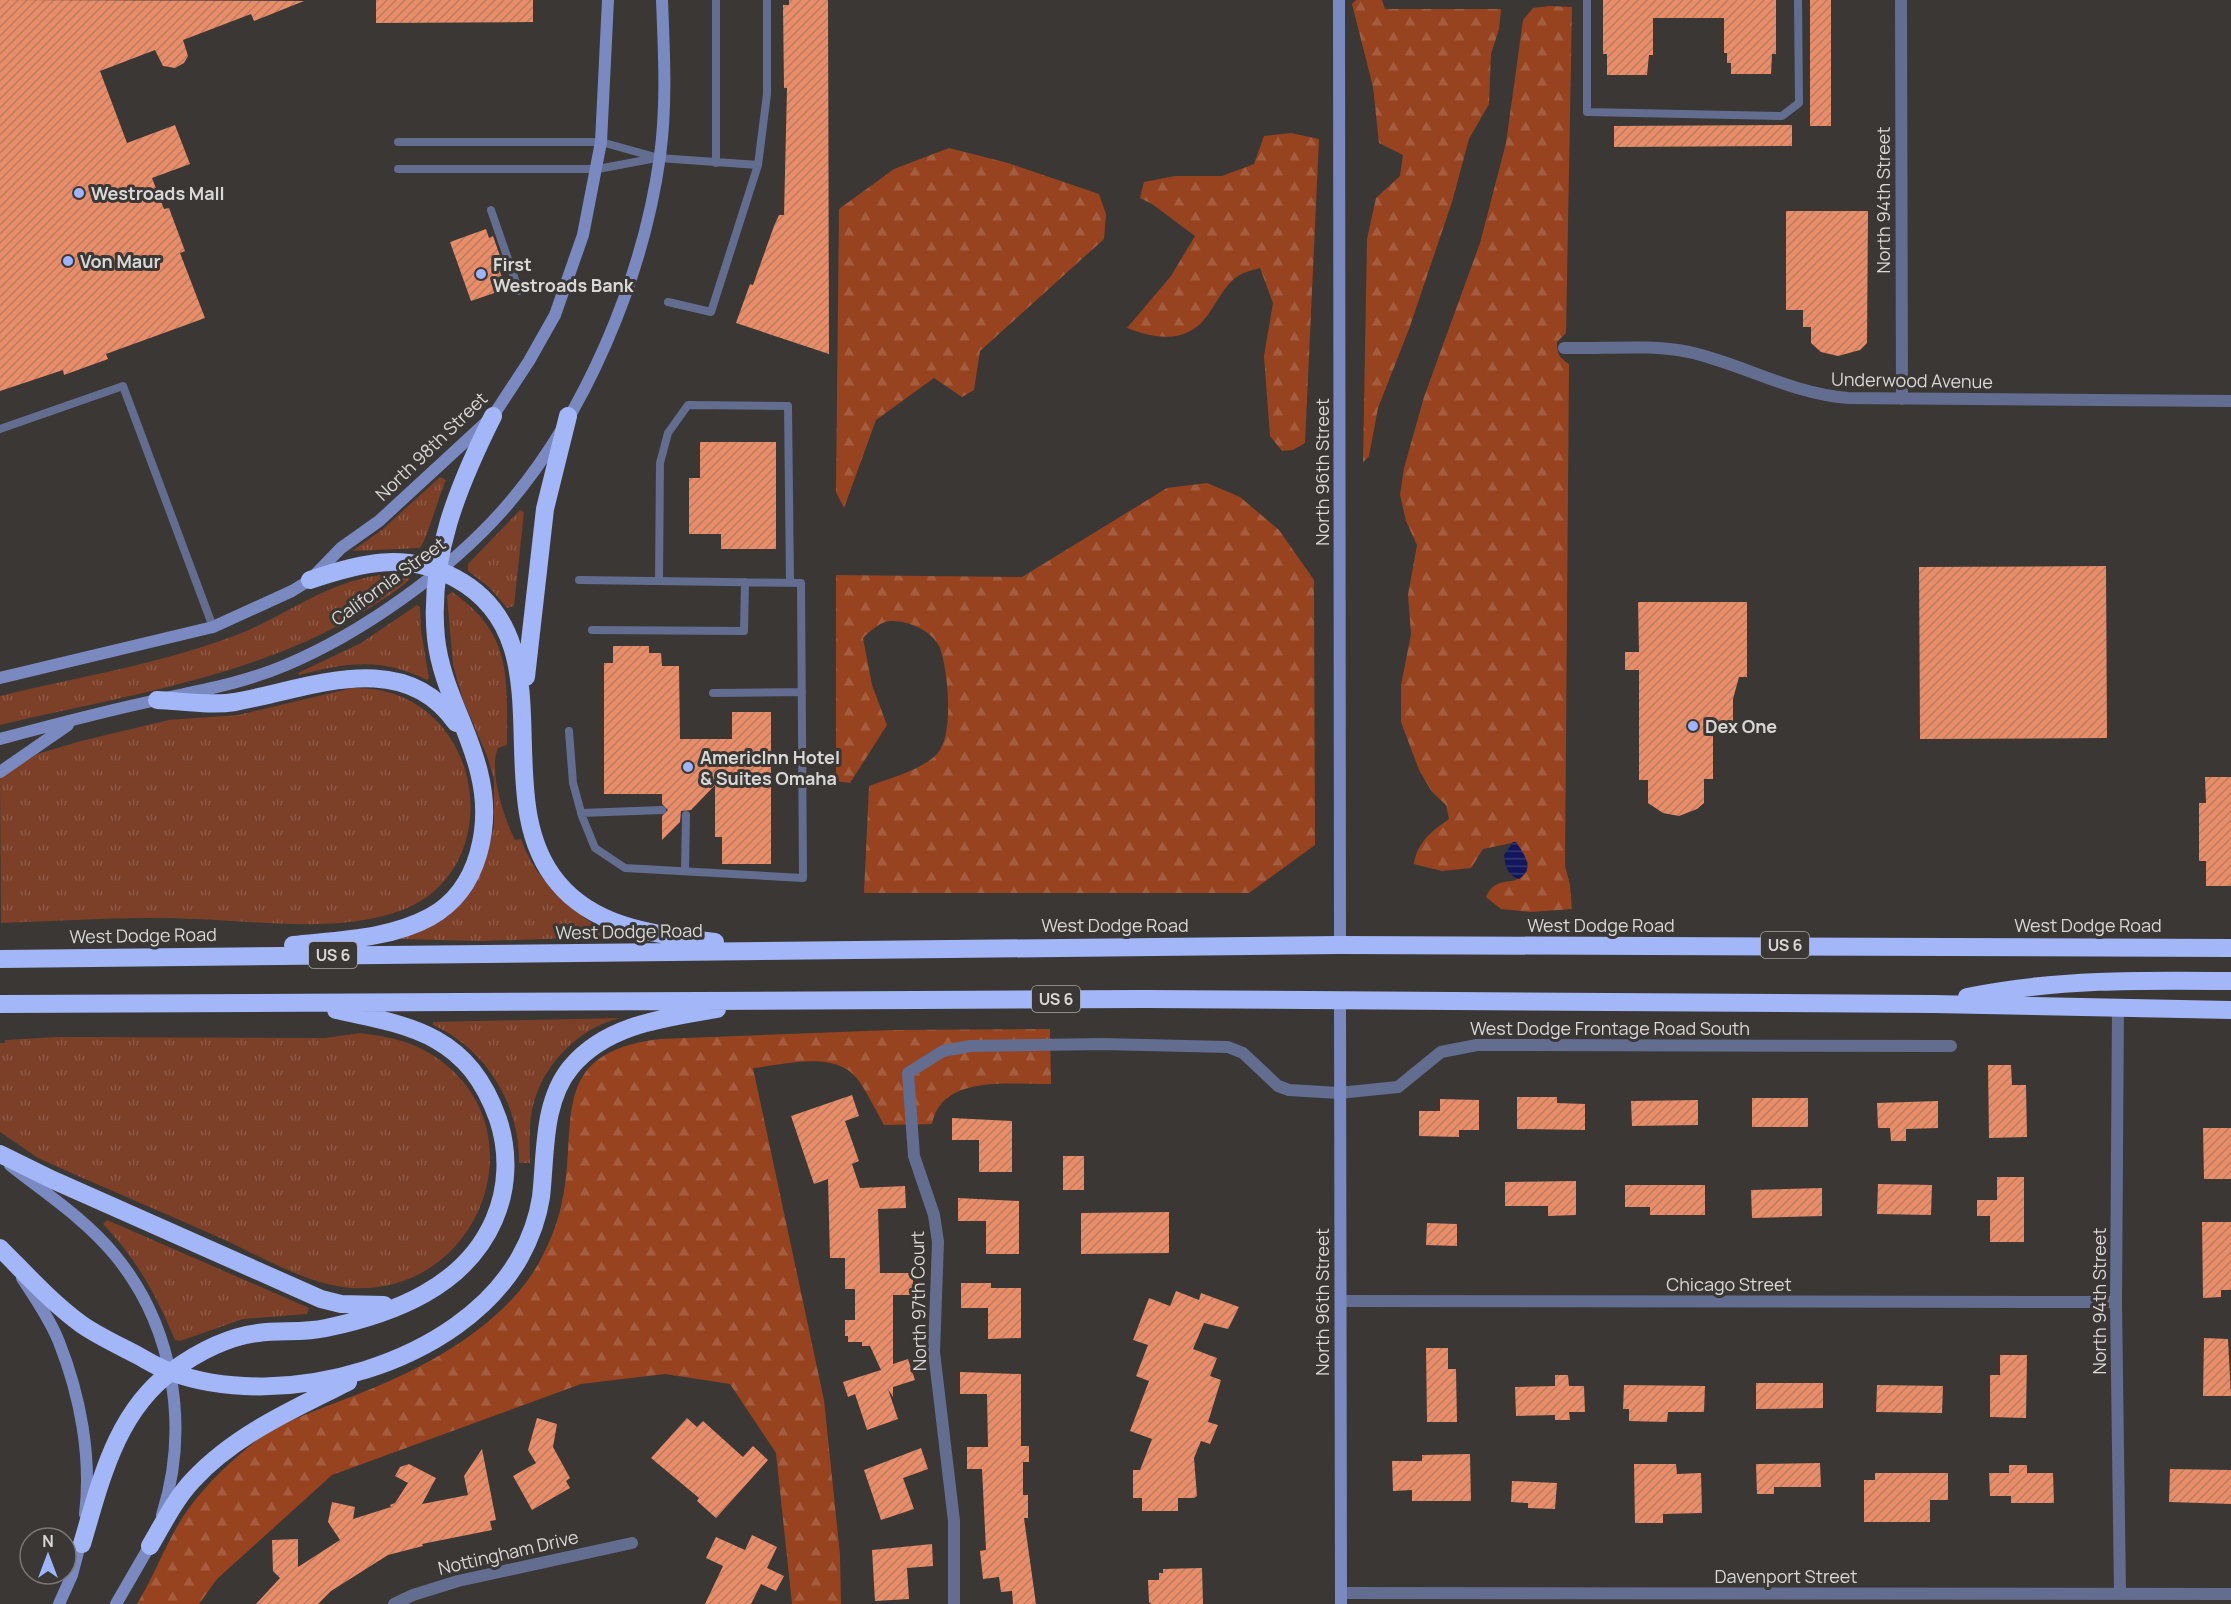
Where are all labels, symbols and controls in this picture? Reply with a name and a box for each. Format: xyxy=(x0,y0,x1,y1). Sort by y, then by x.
street label: North 94th Street xyxy=(1871,126,1895,274)
place label: Westroads Mall xyxy=(91,181,225,205)
marker: Westroads Mall xyxy=(72,186,86,200)
place label: Von Maur xyxy=(80,249,161,273)
place label: First Westroads Bank xyxy=(493,252,635,297)
marker: Von Maur xyxy=(61,254,75,268)
marker: First Westroads Bank xyxy=(474,267,488,281)
street label: Underwood Avenue xyxy=(1831,367,1993,393)
street label: North 98th Street xyxy=(370,386,492,506)
street label: North 96th Street xyxy=(1310,398,1334,546)
street label: California Street xyxy=(326,531,450,631)
place label: Dex One xyxy=(1705,714,1777,738)
marker: Dex One xyxy=(1686,719,1700,733)
place label: AmericInn Hotel & Suites Omaha xyxy=(700,745,840,790)
marker: AmericInn Hotel & Suites Omaha xyxy=(681,760,695,774)
street label: West Dodge Road xyxy=(1041,913,1189,937)
street label: West Dodge Road xyxy=(1527,913,1675,937)
street label: West Dodge Road xyxy=(2014,913,2162,937)
street label: West Dodge Road xyxy=(555,918,703,944)
street label: West Dodge Road xyxy=(69,922,217,948)
road number: US 6 xyxy=(1761,932,1809,958)
road number: US 6 xyxy=(309,942,357,968)
road number: US 6 xyxy=(1032,986,1080,1012)
street label: West Dodge Frontage Road South xyxy=(1470,1016,1750,1040)
street label: North 94th Street xyxy=(2087,1227,2111,1375)
street label: North 96th Street xyxy=(1310,1228,1334,1376)
street label: North 97th Court xyxy=(905,1231,931,1371)
street label: Chicago Street xyxy=(1666,1272,1792,1296)
street label: Nottingham Drive xyxy=(435,1524,581,1580)
north arrow xyxy=(18,1526,78,1586)
text: N xyxy=(42,1530,54,1552)
street label: Davenport Street xyxy=(1715,1564,1857,1588)

